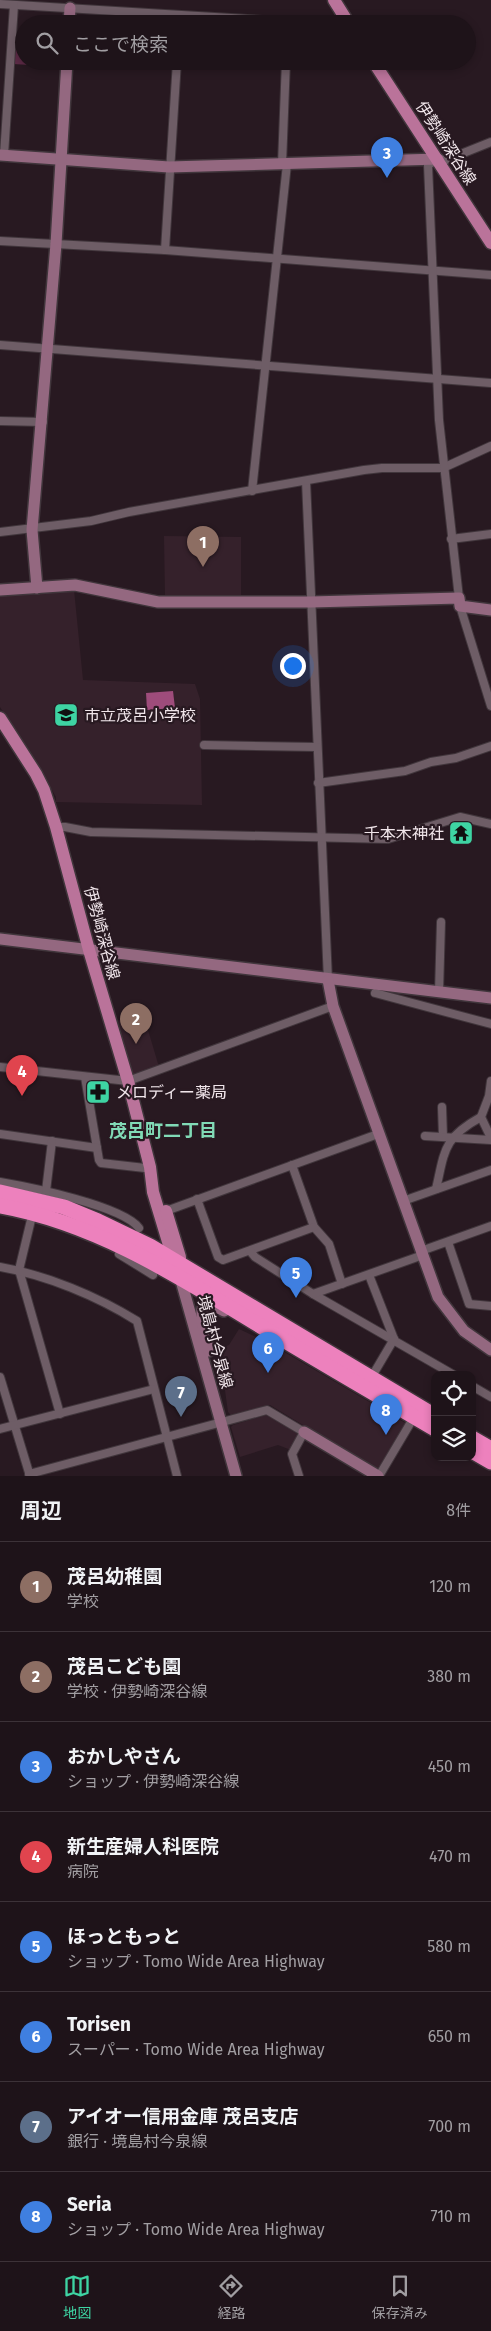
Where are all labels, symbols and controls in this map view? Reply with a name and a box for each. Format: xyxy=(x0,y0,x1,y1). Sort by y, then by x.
search box xyxy=(15,15,476,70)
icon: search xyxy=(33,29,61,57)
text: ここで検索 xyxy=(73,33,168,56)
street label: 伊勢崎深谷線 xyxy=(412,98,480,188)
pin: 3 xyxy=(371,137,403,178)
pin: 1 xyxy=(187,526,219,567)
your location xyxy=(280,653,306,679)
school or university icon: 市立茂呂小学校 xyxy=(53,702,79,728)
place label: 市立茂呂小学校 xyxy=(84,706,196,725)
temple icon: 千本木神社 xyxy=(448,820,474,846)
place label: 千本木神社 xyxy=(364,824,444,843)
street label: 伊勢崎深谷線 xyxy=(80,884,124,982)
pin: 2 xyxy=(120,1003,152,1044)
pin: 4 xyxy=(6,1055,38,1096)
pharmacy icon: メロディー薬局 xyxy=(85,1079,111,1105)
place label: メロディー薬局 xyxy=(116,1083,227,1102)
district label: 茂呂町二丁目 xyxy=(109,1120,217,1142)
pin: 5 xyxy=(280,1257,312,1298)
street label: 境島村今泉線 xyxy=(193,1293,237,1391)
pin: 6 xyxy=(252,1332,284,1373)
map controls xyxy=(431,1371,476,1461)
button: locate xyxy=(431,1371,476,1416)
pin: 7 xyxy=(165,1376,197,1417)
pin: 8 xyxy=(370,1394,402,1435)
button: layers xyxy=(431,1416,476,1461)
text: 周辺 xyxy=(20,1498,62,1524)
text: 8件 xyxy=(446,1501,471,1520)
text: 茂呂幼稚園 xyxy=(67,1565,162,1588)
text: 1 xyxy=(32,1577,40,1596)
text: 120 m xyxy=(429,1577,471,1596)
text: 学校 xyxy=(67,1592,99,1611)
text: 茂呂こども園 xyxy=(67,1655,181,1678)
text: 2 xyxy=(32,1667,40,1686)
text: 380 m xyxy=(427,1667,471,1686)
text: 学校 · 伊勢崎深谷線 xyxy=(67,1682,207,1701)
text: おかしやさん xyxy=(67,1745,181,1768)
text: 3 xyxy=(32,1757,40,1776)
text: 450 m xyxy=(428,1757,471,1776)
text: ショップ · 伊勢崎深谷線 xyxy=(67,1772,239,1791)
text: 新生産婦人科医院 xyxy=(67,1835,219,1858)
text: 4 xyxy=(31,1847,41,1866)
text: 470 m xyxy=(429,1847,471,1866)
text: 病院 xyxy=(67,1862,99,1881)
text: ほっともっと xyxy=(67,1925,181,1948)
text: 5 xyxy=(32,1937,40,1956)
text: 580 m xyxy=(427,1937,471,1956)
text: ショップ · Tomo Wide Area Highway xyxy=(67,1952,325,1971)
text: Torisen xyxy=(67,2013,131,2036)
text: 6 xyxy=(31,2027,41,2046)
text: 650 m xyxy=(428,2027,471,2046)
text: スーパー · Tomo Wide Area Highway xyxy=(67,2040,325,2059)
text: アイオー信用金庫 茂呂支店 xyxy=(67,2105,299,2128)
text: 7 xyxy=(32,2117,40,2136)
text: 700 m xyxy=(428,2117,471,2136)
text: 銀行 · 境島村今泉線 xyxy=(67,2132,207,2151)
text: Seria xyxy=(67,2193,112,2216)
text: 8 xyxy=(31,2207,41,2226)
text: 710 m xyxy=(430,2207,471,2226)
text: ショップ · Tomo Wide Area Highway xyxy=(67,2220,325,2239)
tab: 地図 xyxy=(63,2272,91,2322)
tab: 経路 xyxy=(217,2272,245,2322)
tab: 保存済み xyxy=(372,2272,428,2322)

